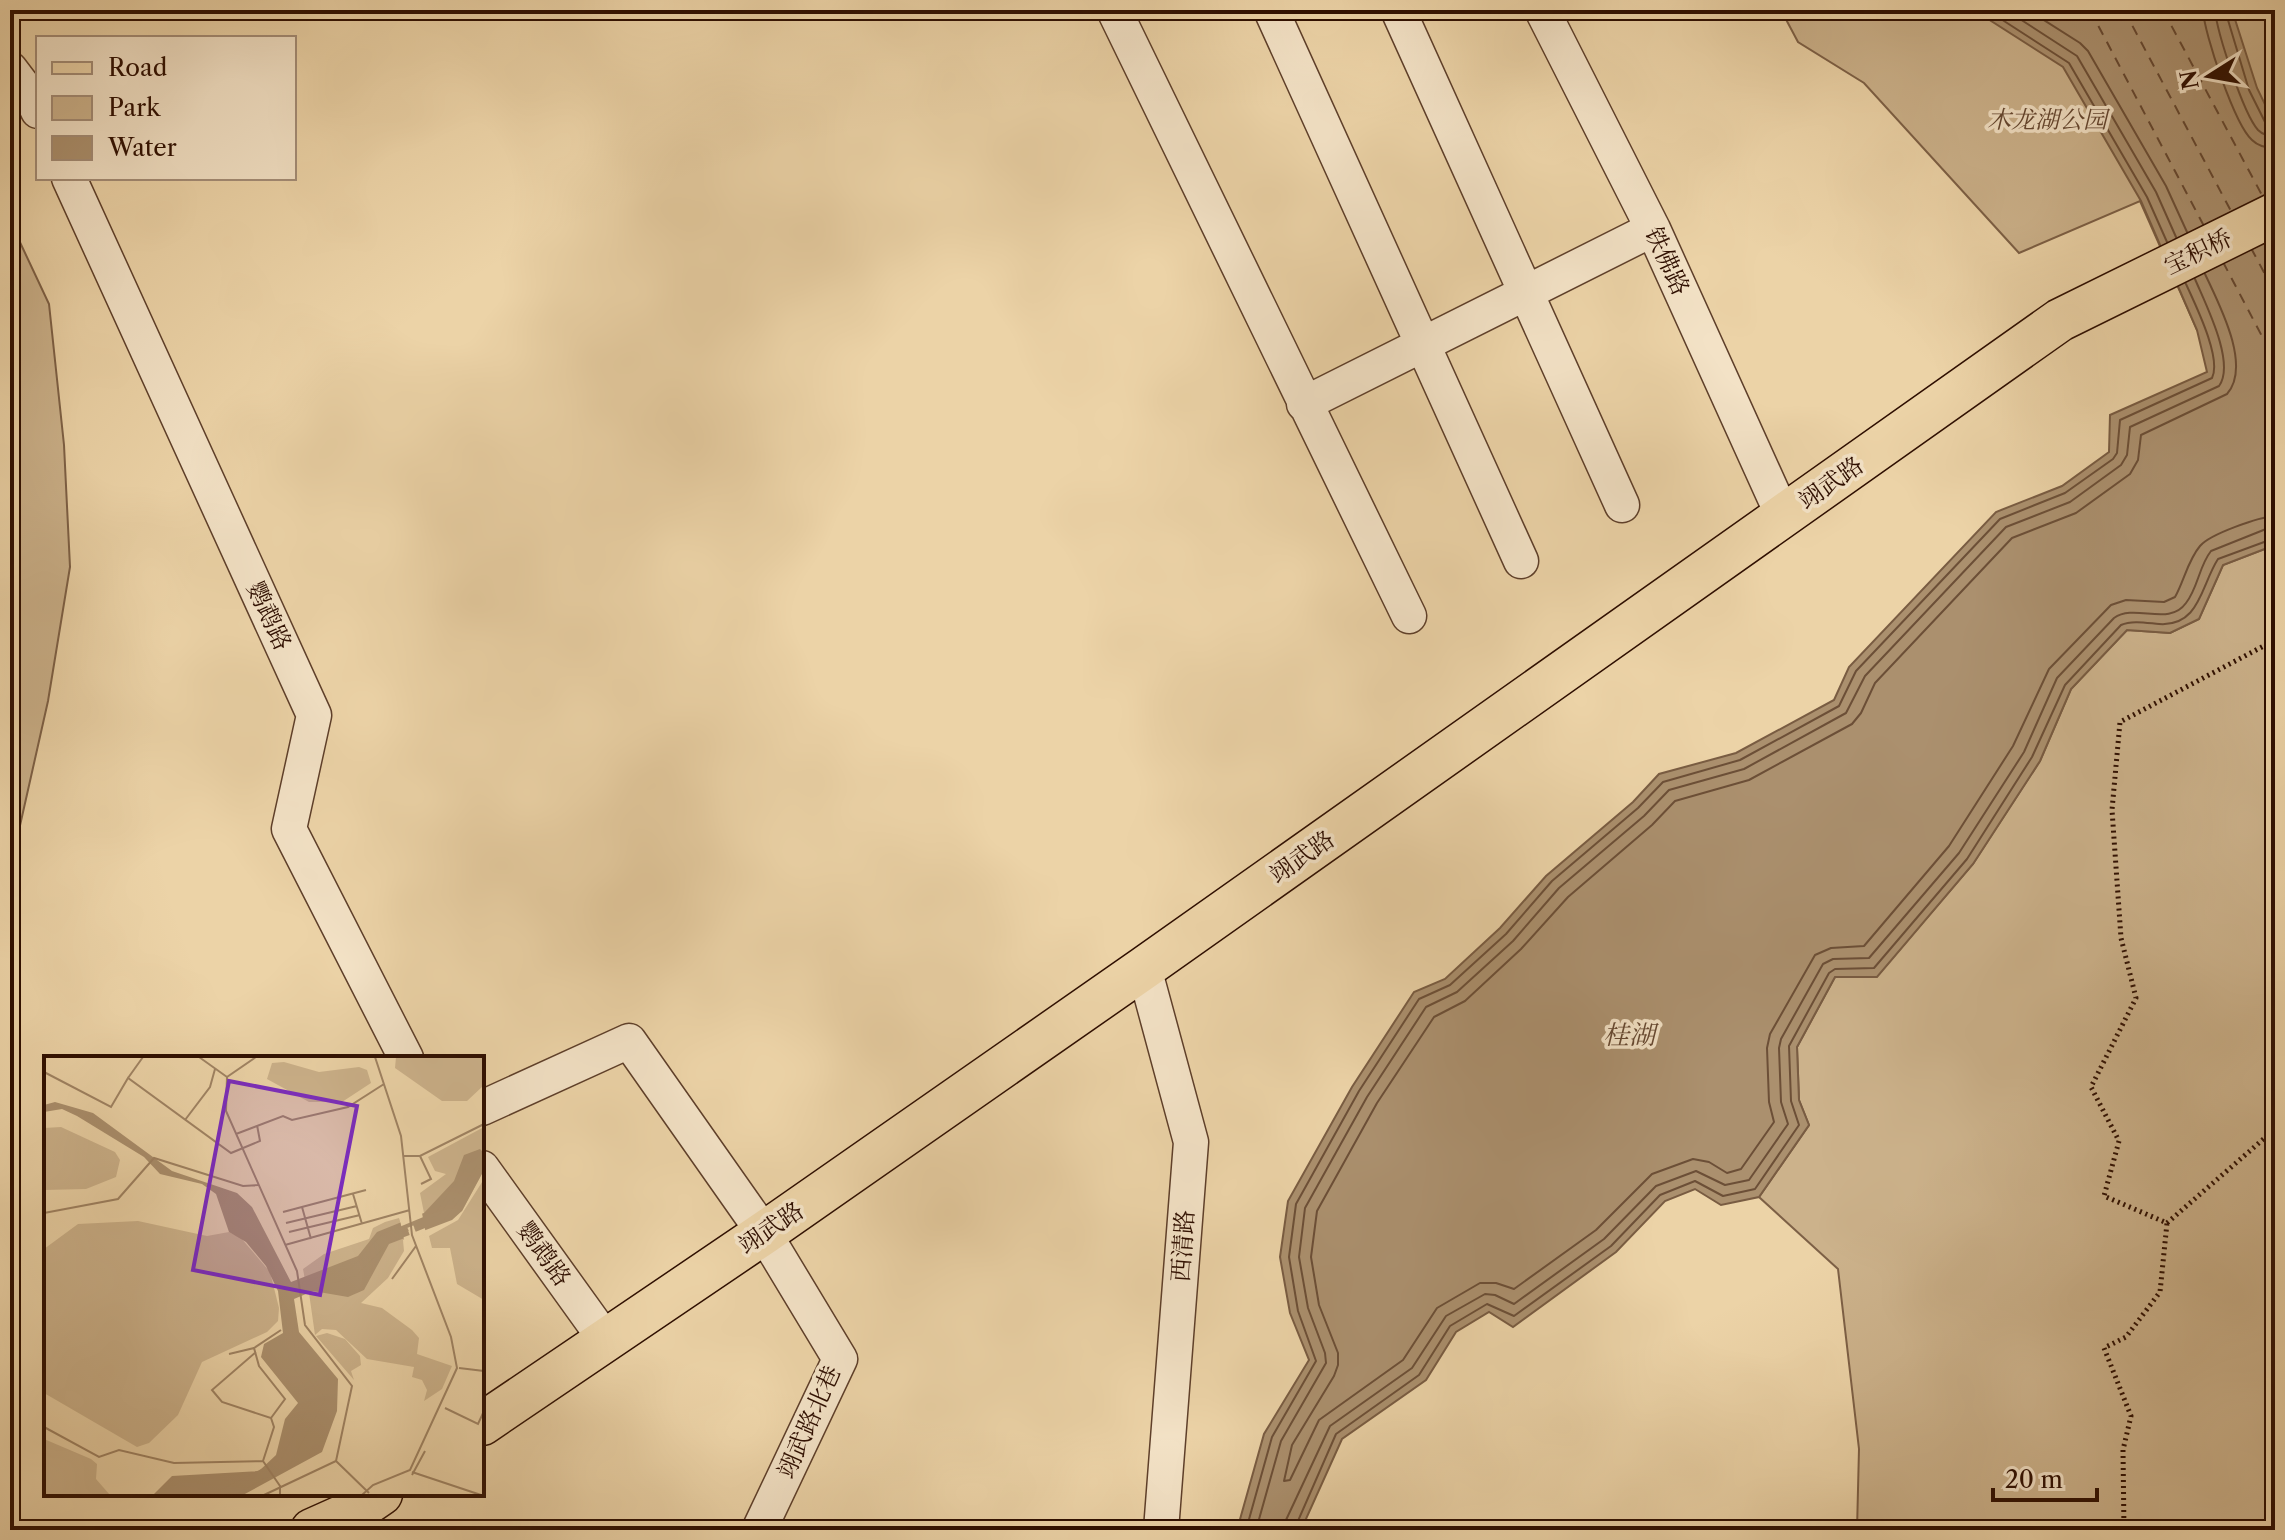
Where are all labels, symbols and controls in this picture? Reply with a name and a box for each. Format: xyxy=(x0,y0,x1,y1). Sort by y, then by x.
legend xyxy=(36,36,296,180)
north arrow xyxy=(2169,36,2249,116)
text: Road xyxy=(108,53,168,82)
text: N xyxy=(2175,68,2205,92)
text: Park xyxy=(108,93,161,122)
park label: 木龙湖公园 xyxy=(1987,105,2111,134)
text: Water xyxy=(107,133,177,162)
street label: 铁佛路 xyxy=(1639,222,1696,300)
street label: 宝积桥 xyxy=(2159,223,2236,280)
street label: 翊武路 xyxy=(1793,450,1869,515)
street label: 鹦鹉路 xyxy=(241,577,298,655)
street label: 翊武路 xyxy=(1264,824,1340,889)
water label: 桂湖 xyxy=(1603,1019,1659,1051)
inset map xyxy=(44,1056,484,1496)
street label: 翊武路 xyxy=(733,1195,809,1260)
street label: 西清路 xyxy=(1166,1209,1199,1283)
street label: 鹦鹉路 xyxy=(512,1216,577,1291)
street label: 翊武路北巷 xyxy=(771,1361,846,1483)
scale bar xyxy=(1993,1452,2097,1502)
text: 20 m xyxy=(2005,1465,2063,1494)

